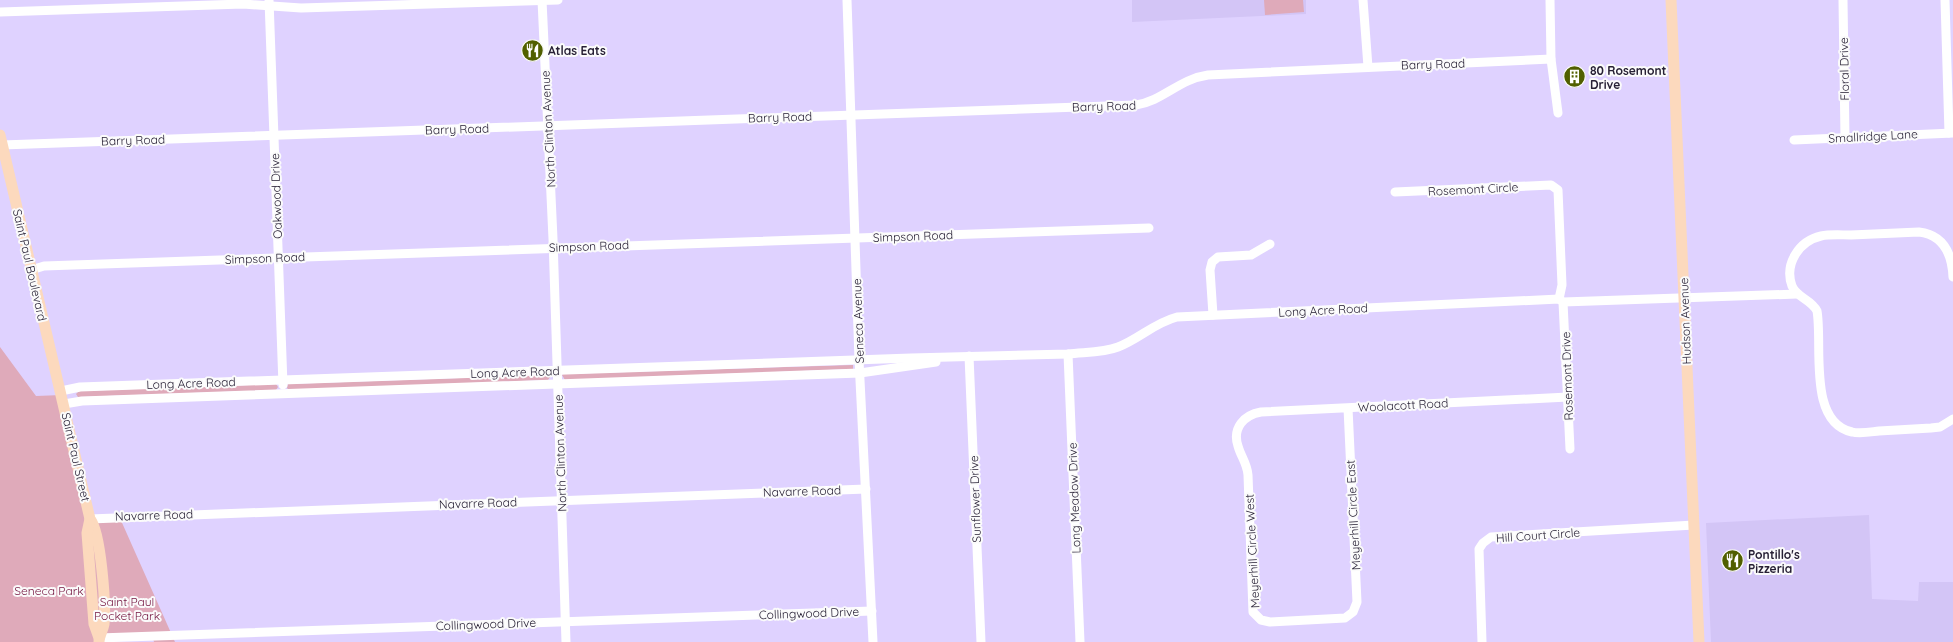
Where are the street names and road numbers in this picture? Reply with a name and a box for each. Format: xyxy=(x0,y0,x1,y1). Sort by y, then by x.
street label: Floral Drive xyxy=(1836,37,1852,101)
street label: Barry Road xyxy=(1401,55,1465,73)
street label: North Clinton Avenue xyxy=(537,70,559,188)
street label: Barry Road xyxy=(1072,97,1136,115)
street label: Barry Road xyxy=(748,108,812,126)
street label: Barry Road xyxy=(425,120,489,138)
street label: Smallridge Lane xyxy=(1828,126,1918,146)
street label: Barry Road xyxy=(101,131,165,149)
street label: Oakwood Drive xyxy=(267,153,285,239)
street label: Rosemont Circle xyxy=(1427,179,1519,199)
street label: Saint Paul Boulevard xyxy=(10,208,50,322)
street label: Simpson Road xyxy=(873,227,953,245)
street label: Simpson Road xyxy=(549,237,629,255)
street label: Simpson Road xyxy=(225,249,305,267)
street label: Hudson Avenue xyxy=(1676,277,1694,365)
street label: Seneca Avenue xyxy=(849,278,867,364)
street label: Long Acre Road xyxy=(1278,300,1368,320)
street label: Rosemont Drive xyxy=(1558,331,1576,421)
street label: Long Acre Road xyxy=(470,363,560,381)
street label: Long Acre Road xyxy=(146,374,236,392)
street label: North Clinton Avenue xyxy=(550,394,570,512)
street label: Woolacott Road xyxy=(1357,395,1449,415)
street label: Saint Paul Street xyxy=(58,411,94,503)
street label: Long Meadow Drive xyxy=(1065,442,1083,554)
street label: Sunflower Drive xyxy=(966,455,984,543)
street label: Meyerhill Circle East xyxy=(1343,459,1363,571)
street label: Navarre Road xyxy=(763,482,841,500)
street label: Meyerhill Circle West xyxy=(1242,493,1262,609)
street label: Navarre Road xyxy=(439,494,517,512)
street label: Navarre Road xyxy=(115,506,193,524)
street label: Hill Court Circle xyxy=(1495,525,1581,545)
street label: Collingwood Drive xyxy=(758,604,860,622)
street label: Collingwood Drive xyxy=(435,615,537,633)

